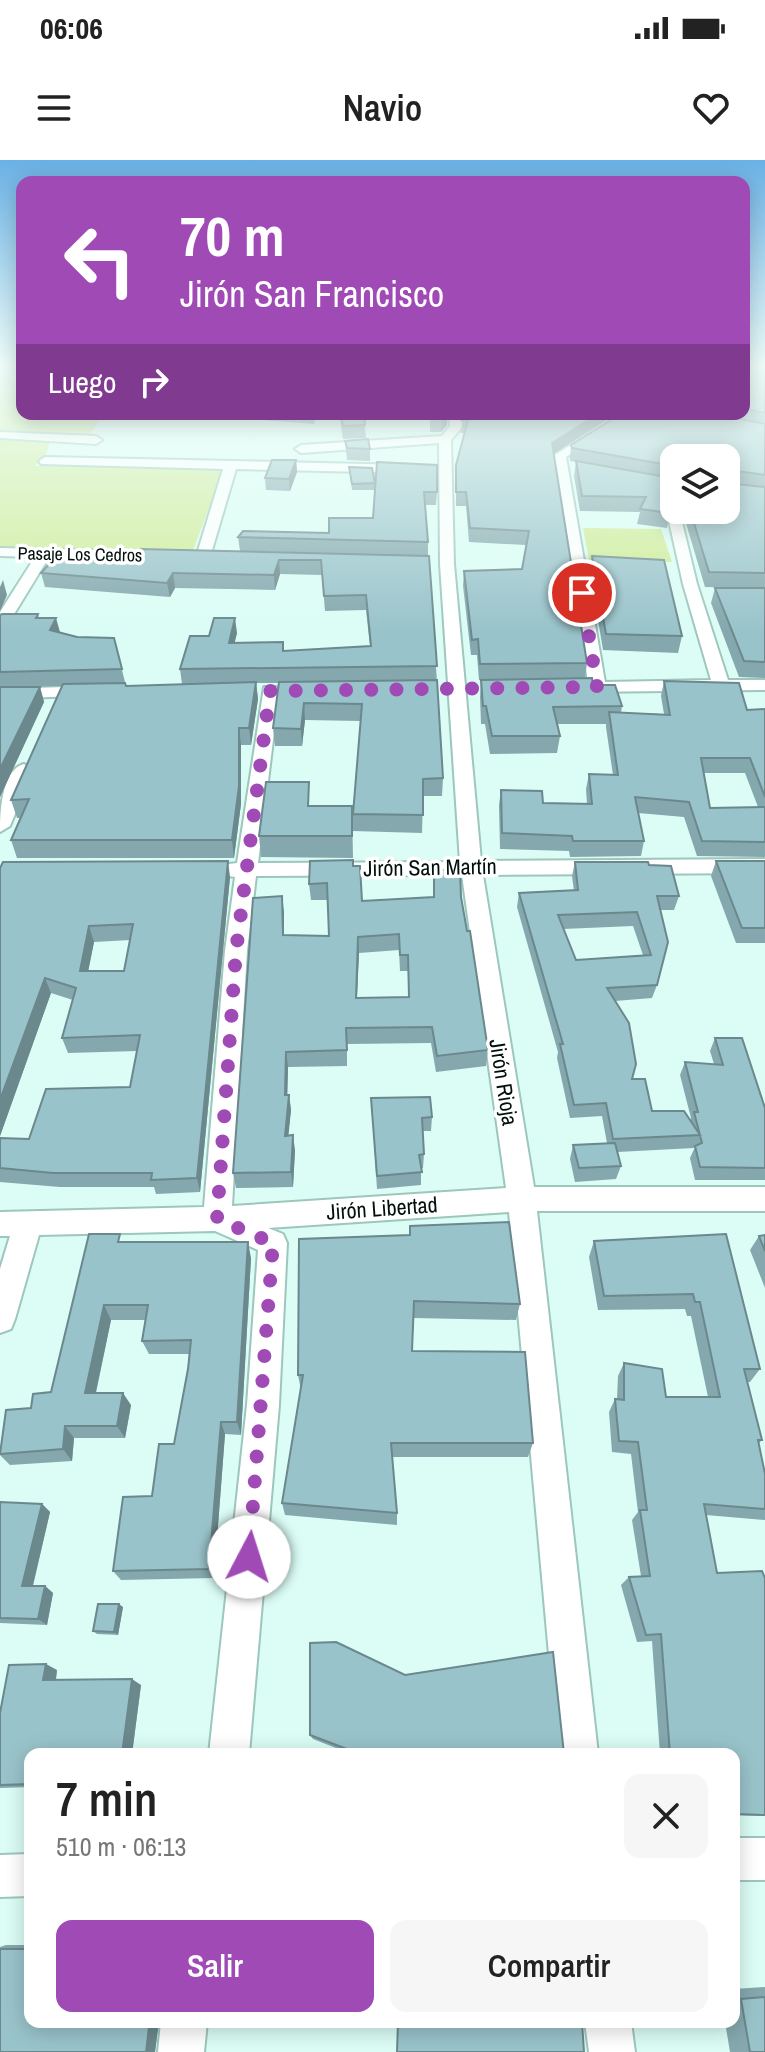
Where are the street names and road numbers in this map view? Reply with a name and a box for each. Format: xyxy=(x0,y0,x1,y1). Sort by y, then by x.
street label: Pasaje Los Cedros xyxy=(17,540,143,568)
street label: Jirón San Martín xyxy=(363,851,497,883)
street label: Jirón Rioja xyxy=(482,1037,526,1127)
street label: Jirón Libertad xyxy=(325,1189,439,1227)

